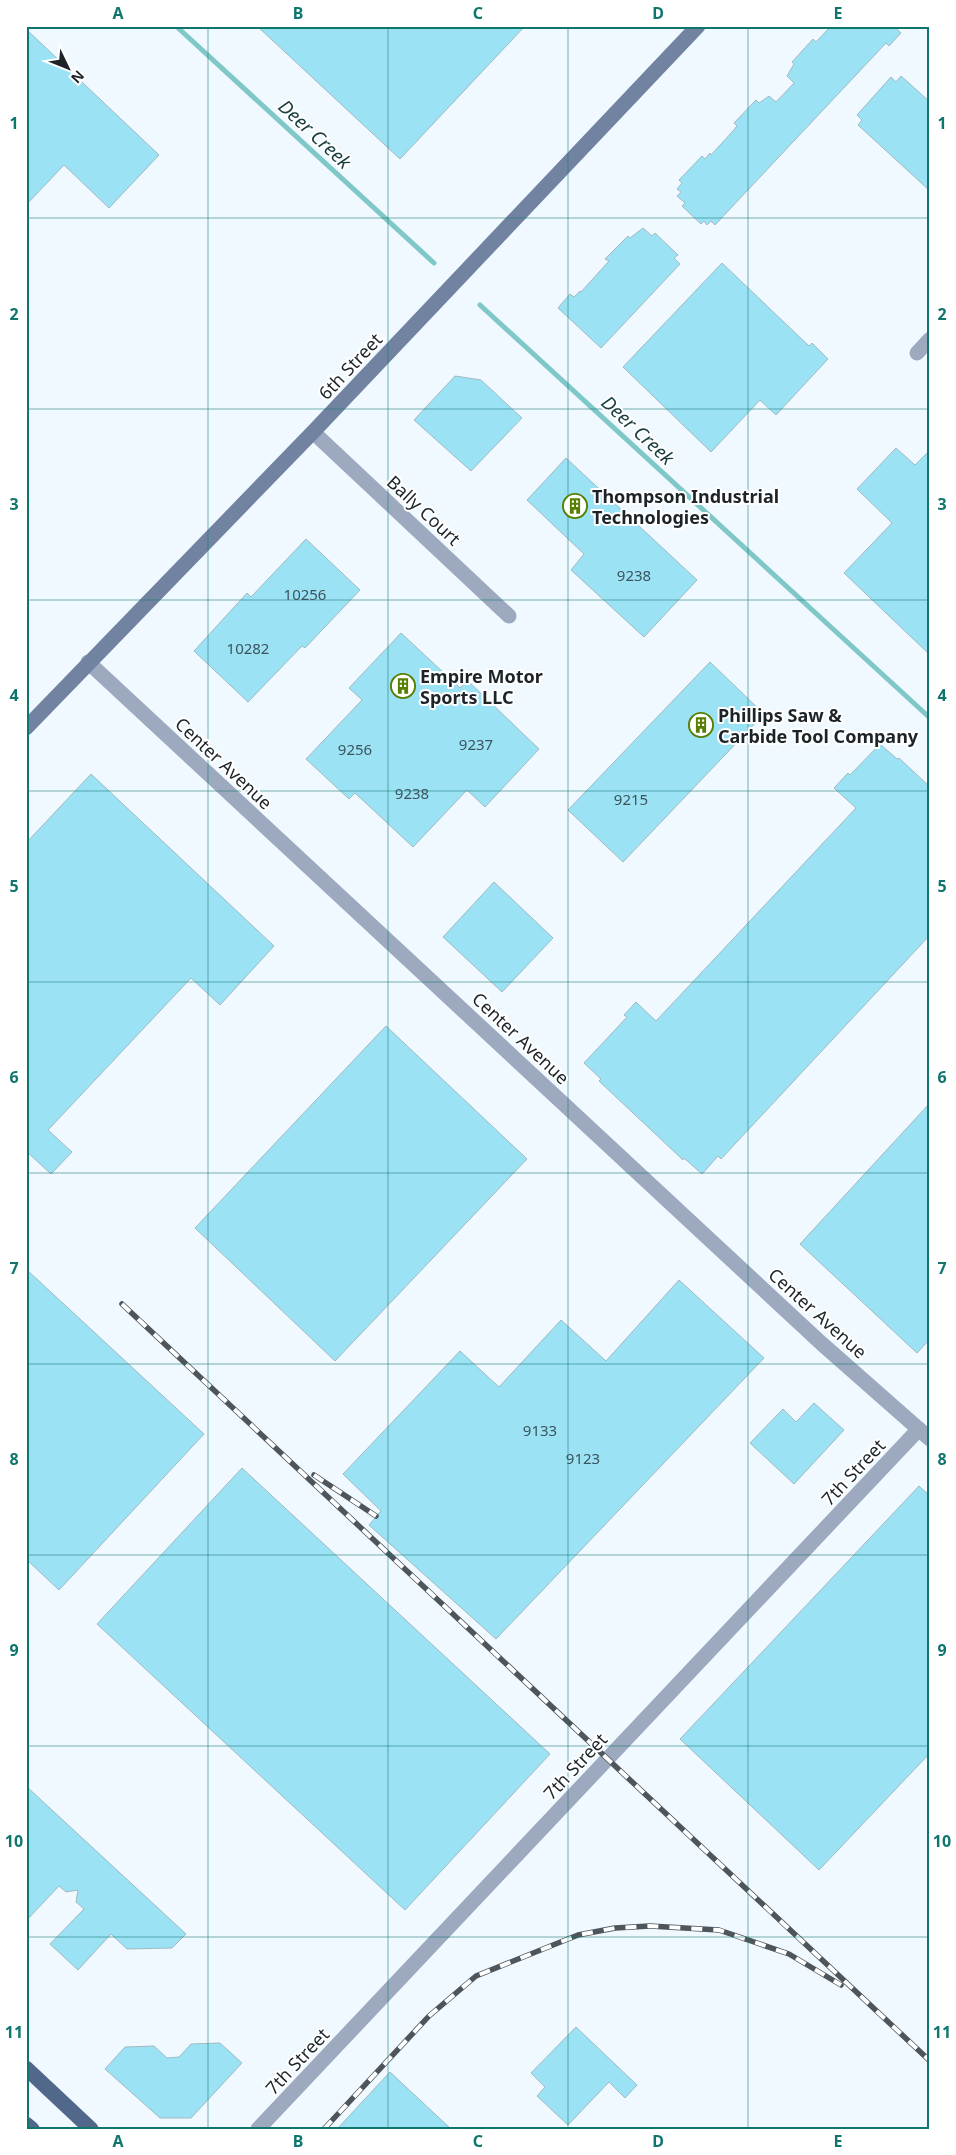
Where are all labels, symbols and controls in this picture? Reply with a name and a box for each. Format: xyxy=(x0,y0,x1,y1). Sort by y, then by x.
text: A xyxy=(112,2,124,24)
text: B xyxy=(293,2,303,24)
text: C xyxy=(473,2,483,24)
text: D xyxy=(652,2,664,24)
text: E xyxy=(834,2,843,24)
north arrow xyxy=(42,42,92,92)
text: N xyxy=(67,67,89,88)
water label: Deer Creek xyxy=(273,94,358,175)
text: 1 xyxy=(9,112,19,134)
text: 1 xyxy=(937,112,947,134)
text: 2 xyxy=(9,303,19,325)
text: 2 xyxy=(937,303,947,325)
street label: 6th Street xyxy=(313,327,387,404)
water label: Deer Creek xyxy=(596,390,681,471)
street label: Bally Court xyxy=(382,470,466,551)
place label: Thompson Industrial Technologies xyxy=(592,484,779,529)
text: 3 xyxy=(9,493,19,515)
building icon: Thompson Industrial Technologies xyxy=(562,493,588,519)
text: 3 xyxy=(937,493,947,515)
house number: 9238 xyxy=(617,565,651,585)
house number: 10256 xyxy=(284,584,326,604)
house number: 10282 xyxy=(227,638,269,658)
place label: Empire Motor Sports LLC xyxy=(420,664,543,709)
building icon: Empire Motor Sports LLC xyxy=(390,673,416,699)
text: 4 xyxy=(9,684,19,706)
text: 4 xyxy=(937,684,947,706)
place label: Phillips Saw & Carbide Tool Company xyxy=(718,703,919,748)
street label: Center Avenue xyxy=(170,712,278,814)
building icon: Phillips Saw & Carbide Tool Company xyxy=(688,712,714,738)
house number: 9237 xyxy=(459,734,493,754)
house number: 9256 xyxy=(338,739,372,759)
house number: 9238 xyxy=(395,783,429,803)
house number: 9215 xyxy=(614,789,648,809)
text: 5 xyxy=(9,875,19,897)
text: 5 xyxy=(937,875,947,897)
street label: Center Avenue xyxy=(467,987,575,1089)
text: 6 xyxy=(9,1066,19,1088)
text: 6 xyxy=(937,1066,947,1088)
text: 7 xyxy=(9,1257,19,1279)
text: 7 xyxy=(937,1257,947,1279)
street label: Center Avenue xyxy=(764,1262,872,1364)
house number: 9133 xyxy=(523,1420,557,1440)
street label: 7th Street xyxy=(816,1433,890,1510)
text: 8 xyxy=(9,1448,19,1470)
house number: 9123 xyxy=(566,1448,600,1468)
text: 8 xyxy=(937,1448,947,1470)
text: 9 xyxy=(9,1639,19,1661)
text: 9 xyxy=(937,1639,947,1661)
street label: 7th Street xyxy=(538,1727,612,1804)
text: 10 xyxy=(5,1830,23,1852)
text: 10 xyxy=(933,1830,951,1852)
text: 11 xyxy=(5,2021,23,2043)
text: 11 xyxy=(933,2021,951,2043)
street label: 7th Street xyxy=(260,2022,334,2099)
text: A xyxy=(112,2130,124,2152)
text: B xyxy=(293,2130,303,2152)
text: C xyxy=(473,2130,483,2152)
text: D xyxy=(652,2130,664,2152)
text: E xyxy=(834,2130,843,2152)

